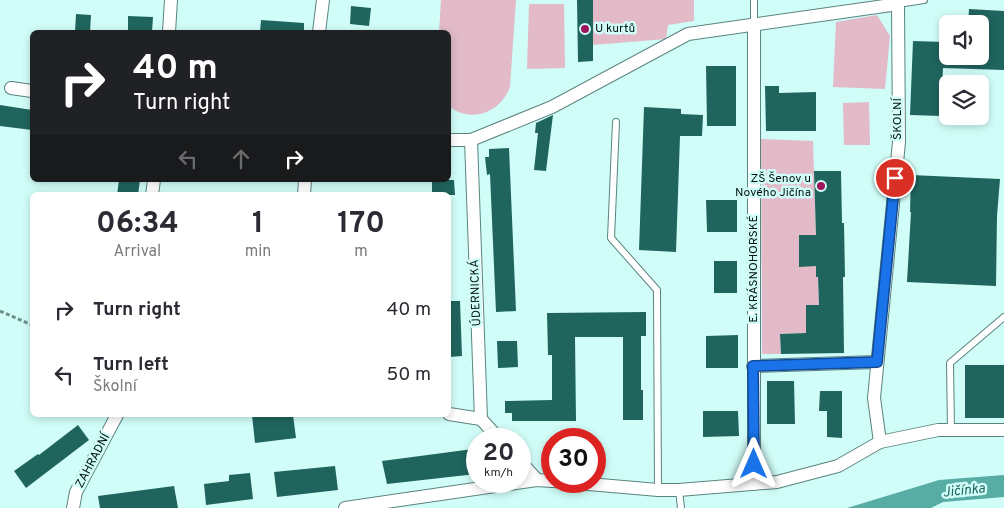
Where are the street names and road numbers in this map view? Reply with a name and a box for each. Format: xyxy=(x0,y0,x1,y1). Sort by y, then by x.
street label: ŠKOLNÍ xyxy=(890,96,906,140)
street label: E. KRÁSNOHORSKÉ xyxy=(746,215,762,323)
street label: ÚDERNICKÁ xyxy=(467,259,485,327)
street label: ZAHRADNÍ xyxy=(72,430,115,491)

